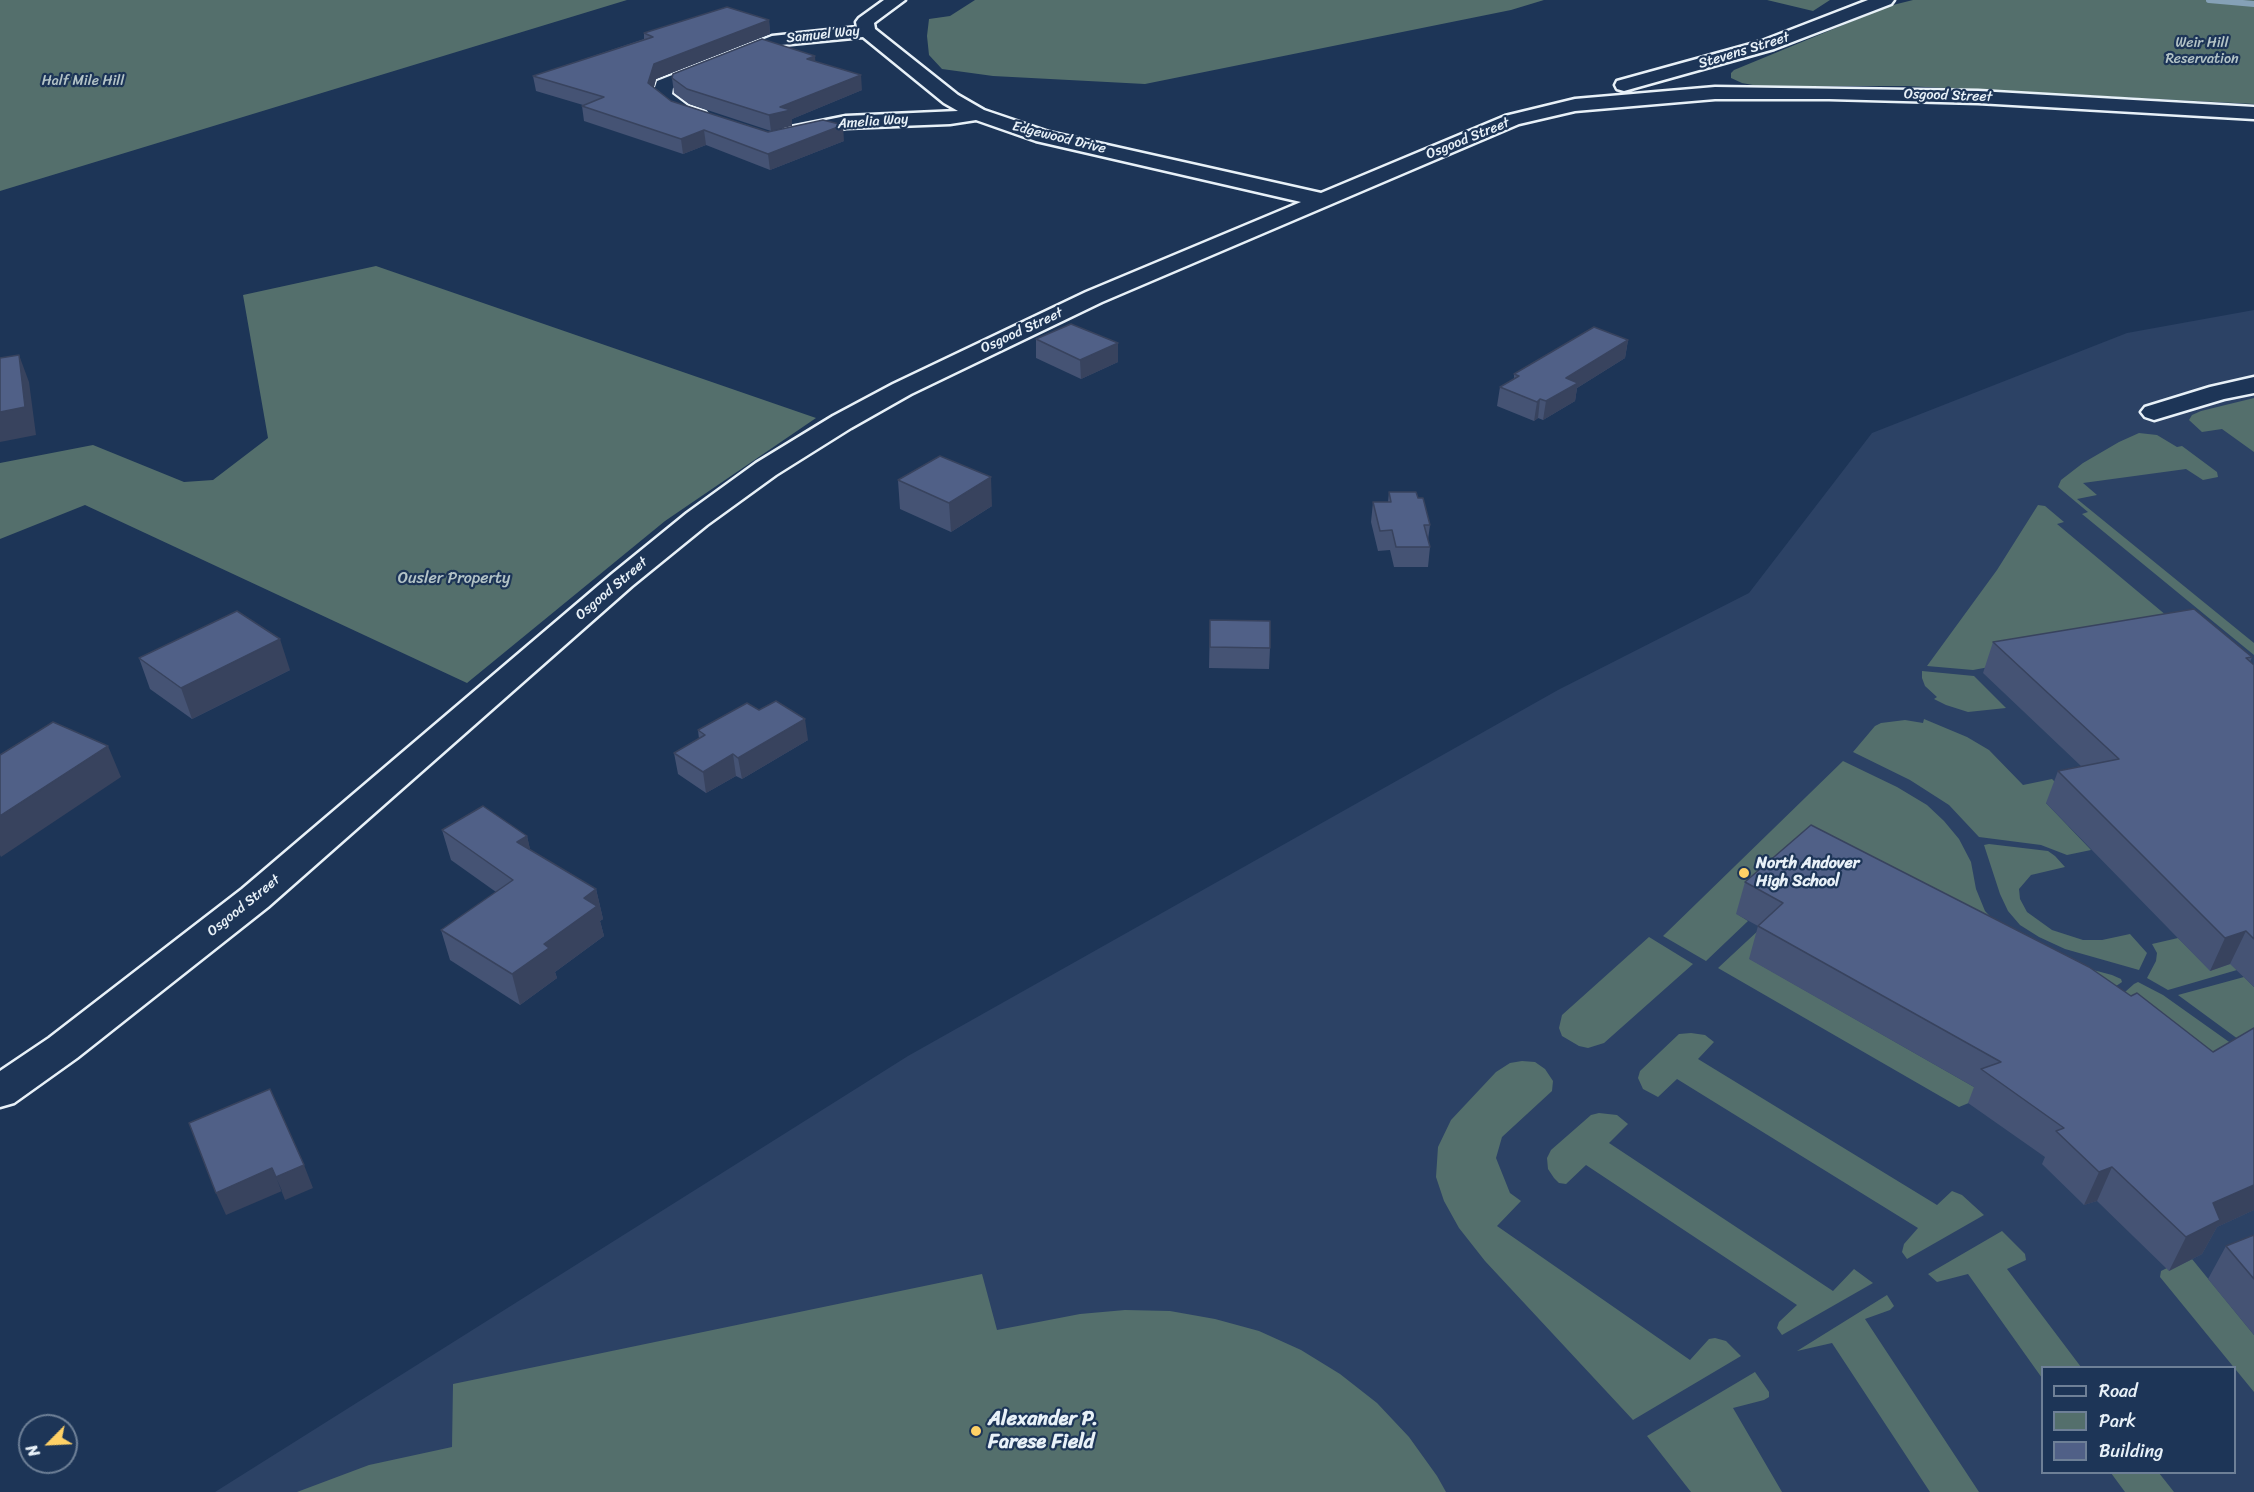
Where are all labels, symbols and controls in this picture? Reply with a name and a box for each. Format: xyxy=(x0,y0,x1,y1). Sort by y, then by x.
street label: Samuel Way xyxy=(786,23,860,47)
street label: Stevens Street xyxy=(1697,29,1791,73)
park label: Weir Hill Reservation xyxy=(2165,35,2239,68)
park label: Half Mile Hill xyxy=(42,73,124,89)
street label: Osgood Street xyxy=(1903,86,1993,106)
street label: Amelia Way xyxy=(837,111,909,133)
street label: Osgood Street xyxy=(1424,115,1512,163)
street label: Edgewood Drive xyxy=(1010,118,1108,158)
street label: Osgood Street xyxy=(978,305,1066,357)
street label: Osgood Street xyxy=(573,554,651,624)
park label: Ousler Property xyxy=(398,569,510,589)
place label: North Andover High School xyxy=(1756,854,1859,892)
marker: North Andover High School xyxy=(1737,866,1751,880)
street label: Osgood Street xyxy=(204,872,284,940)
legend xyxy=(2041,1366,2236,1474)
text: Road xyxy=(2099,1375,2138,1407)
text: Park xyxy=(2099,1405,2136,1437)
place label: Alexander P. Farese Field xyxy=(988,1408,1098,1455)
north arrow xyxy=(18,1414,78,1474)
marker: Alexander P. Farese Field xyxy=(969,1424,983,1438)
text: Building xyxy=(2099,1435,2163,1467)
text: N xyxy=(17,1440,48,1462)

